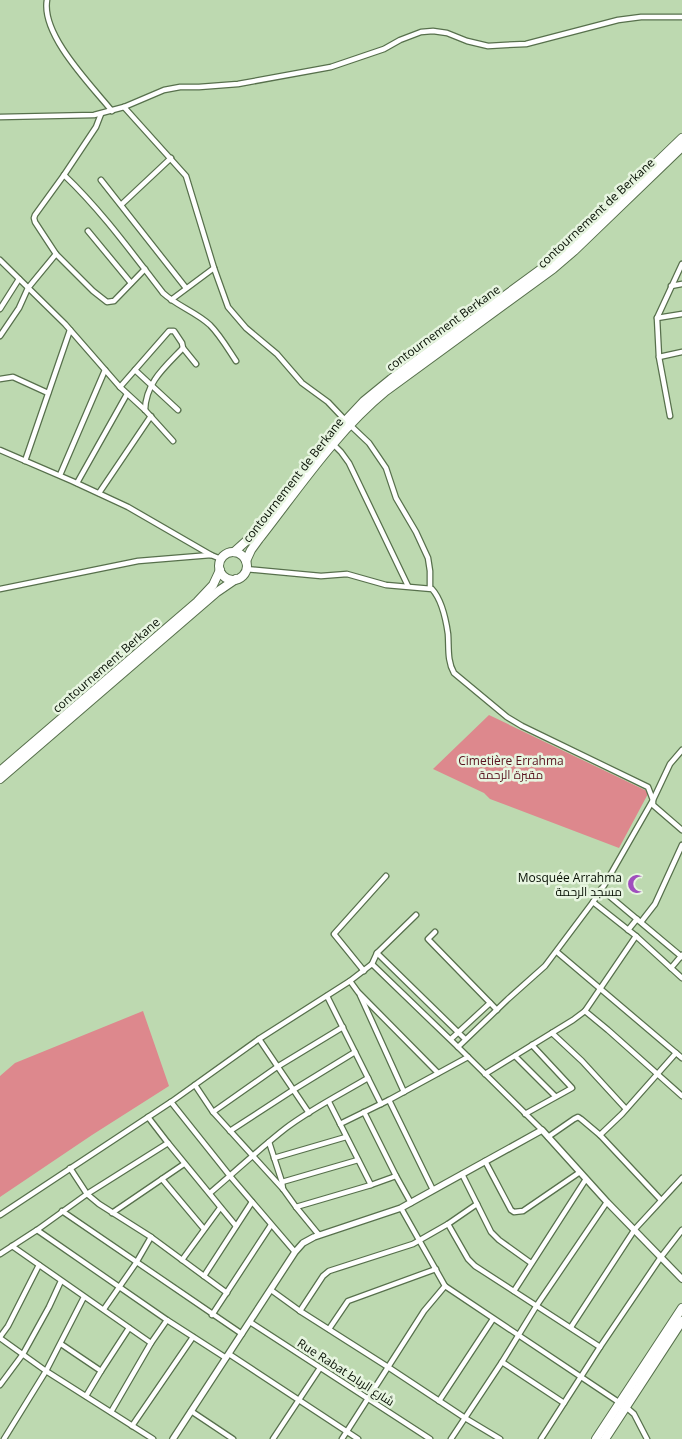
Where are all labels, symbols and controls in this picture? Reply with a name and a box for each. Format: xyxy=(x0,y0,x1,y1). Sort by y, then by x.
street label: contournement de Berkane xyxy=(534,154,658,272)
street label: contournement Berkane xyxy=(382,281,504,375)
street label: contournement de Berkane xyxy=(239,414,347,546)
street label: contournement Berkane xyxy=(49,613,164,716)
park label: Cimetière Errahma مقبرة الرحمة xyxy=(458,752,564,783)
place label: Mosquée Arrahma مسجد الرحمة xyxy=(518,869,622,900)
mosque icon: Mosquée Arrahma مسجد الرحمة xyxy=(626,873,648,895)
street label: Rue Rabat شارع الرباط xyxy=(294,1334,398,1410)

